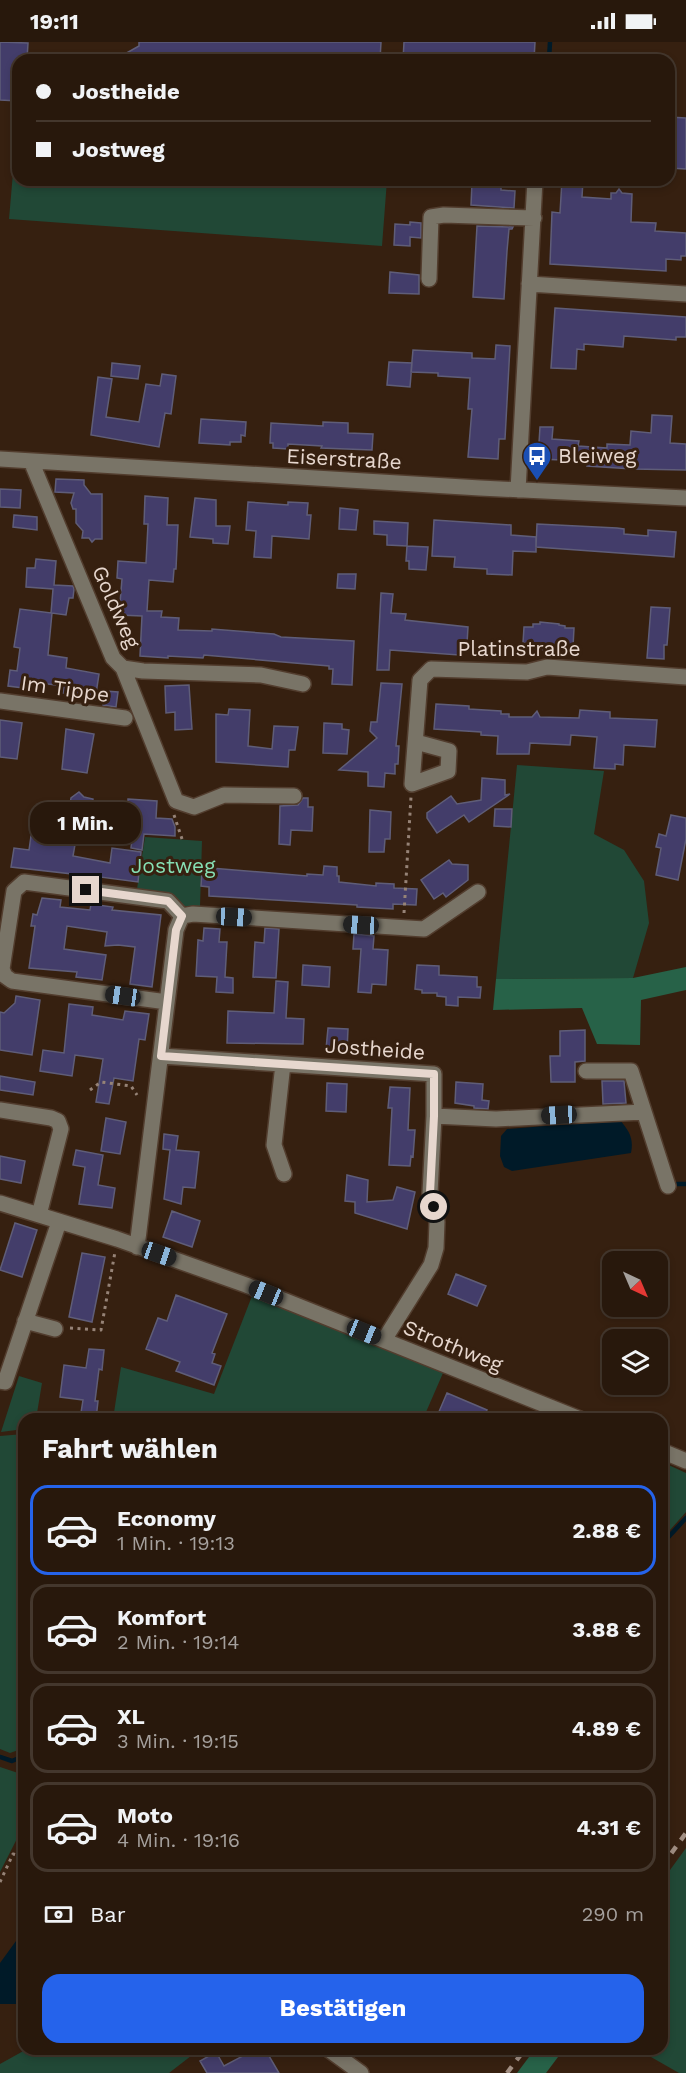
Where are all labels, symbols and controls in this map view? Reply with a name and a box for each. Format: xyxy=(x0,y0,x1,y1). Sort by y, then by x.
text: 19:11 xyxy=(30,9,79,34)
text: Jostheide xyxy=(72,79,180,104)
text: Jostweg xyxy=(72,137,165,162)
bus stop icon: Bleiweg xyxy=(521,440,553,482)
street label: Eiserstraße xyxy=(286,443,402,474)
place label: Bleiweg xyxy=(558,443,637,468)
street label: Goldweg xyxy=(87,562,146,653)
street label: Platinstraße xyxy=(457,636,581,661)
street label: Im Tippe xyxy=(19,670,111,707)
callout: 1 Min. xyxy=(31,803,142,845)
text: 1 Min. xyxy=(57,811,114,835)
park label: Jostweg xyxy=(131,853,216,878)
route end xyxy=(72,876,99,903)
car xyxy=(216,907,252,927)
car xyxy=(343,915,379,935)
car xyxy=(104,985,142,1007)
street label: Jostheide xyxy=(324,1033,426,1064)
car xyxy=(541,1105,577,1125)
route start xyxy=(420,1193,447,1220)
car xyxy=(139,1240,179,1268)
north arrow xyxy=(602,1251,668,1317)
map controls xyxy=(602,1251,668,1395)
car xyxy=(246,1278,286,1308)
street label: Strothweg xyxy=(400,1314,507,1377)
car xyxy=(344,1317,384,1347)
button: layers xyxy=(602,1329,668,1395)
text: Fahrt wählen xyxy=(42,1433,218,1465)
icon: car xyxy=(45,1503,99,1557)
text: Economy xyxy=(117,1506,216,1531)
text: 2.88 € xyxy=(572,1518,641,1543)
text: 1 Min. · 19:13 xyxy=(117,1531,235,1555)
icon: car xyxy=(45,1602,99,1656)
text: Komfort xyxy=(117,1605,206,1630)
text: 3.88 € xyxy=(572,1617,641,1642)
text: 2 Min. · 19:14 xyxy=(117,1630,239,1654)
icon: car xyxy=(45,1701,99,1755)
text: XL xyxy=(117,1704,145,1729)
text: 4.89 € xyxy=(571,1716,641,1741)
text: 3 Min. · 19:15 xyxy=(117,1729,239,1753)
icon: car xyxy=(45,1800,99,1854)
text: Moto xyxy=(117,1803,173,1828)
text: 4.31 € xyxy=(576,1815,641,1840)
text: 4 Min. · 19:16 xyxy=(117,1828,240,1852)
icon: cash xyxy=(42,1898,75,1931)
text: Bar xyxy=(90,1902,126,1927)
text: 290 m xyxy=(582,1902,644,1926)
button: Bestätigen xyxy=(42,1974,644,2043)

